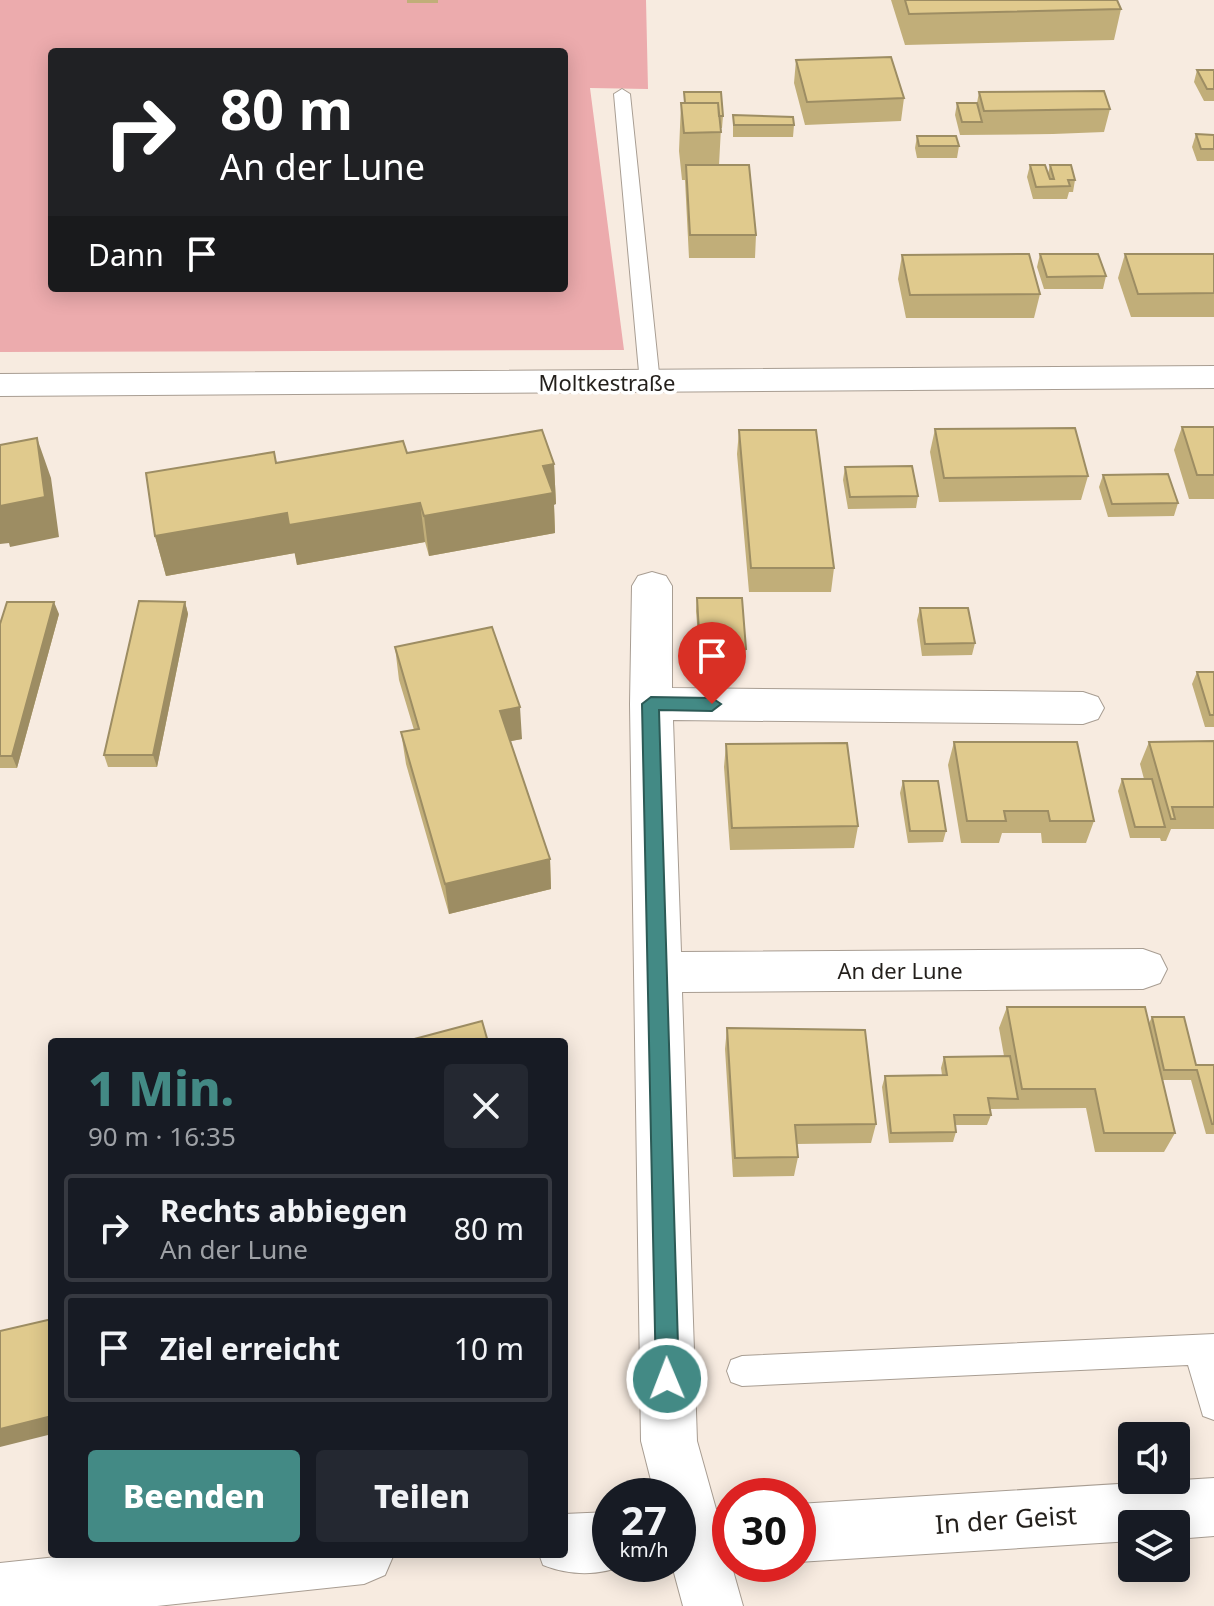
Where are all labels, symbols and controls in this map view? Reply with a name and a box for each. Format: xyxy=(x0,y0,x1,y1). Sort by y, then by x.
text: 80 m xyxy=(220,70,353,146)
icon: right xyxy=(88,80,192,184)
text: An der Lune xyxy=(220,142,425,191)
icon: arrive xyxy=(180,232,224,276)
text: Dann xyxy=(88,234,164,275)
street label: Moltkestraße xyxy=(539,367,675,397)
pin xyxy=(678,622,746,704)
icon: arrive xyxy=(690,634,734,678)
street label: An der Lune xyxy=(837,955,963,985)
text: 1 Min. xyxy=(88,1055,234,1120)
button: close xyxy=(444,1064,528,1148)
text: 90 m · 16:35 xyxy=(88,1118,236,1154)
text: Rechts abbiegen xyxy=(160,1190,408,1231)
icon: right xyxy=(92,1206,136,1250)
text: 80 m xyxy=(454,1208,524,1249)
text: An der Lune xyxy=(160,1231,308,1267)
icon: arrive xyxy=(92,1326,136,1370)
text: Ziel erreicht xyxy=(160,1328,340,1369)
text: 10 m xyxy=(454,1328,524,1369)
position arrow xyxy=(625,1337,709,1421)
map controls xyxy=(1118,1422,1190,1582)
button: sound xyxy=(1118,1422,1190,1494)
button: Beenden xyxy=(88,1450,300,1542)
button: Teilen xyxy=(316,1450,528,1542)
speed limit sign: 30 xyxy=(712,1478,816,1582)
text: 27 xyxy=(621,1492,667,1547)
street label: In der Geist xyxy=(934,1496,1078,1542)
button: layers xyxy=(1118,1510,1190,1582)
text: km/h xyxy=(619,1536,669,1563)

